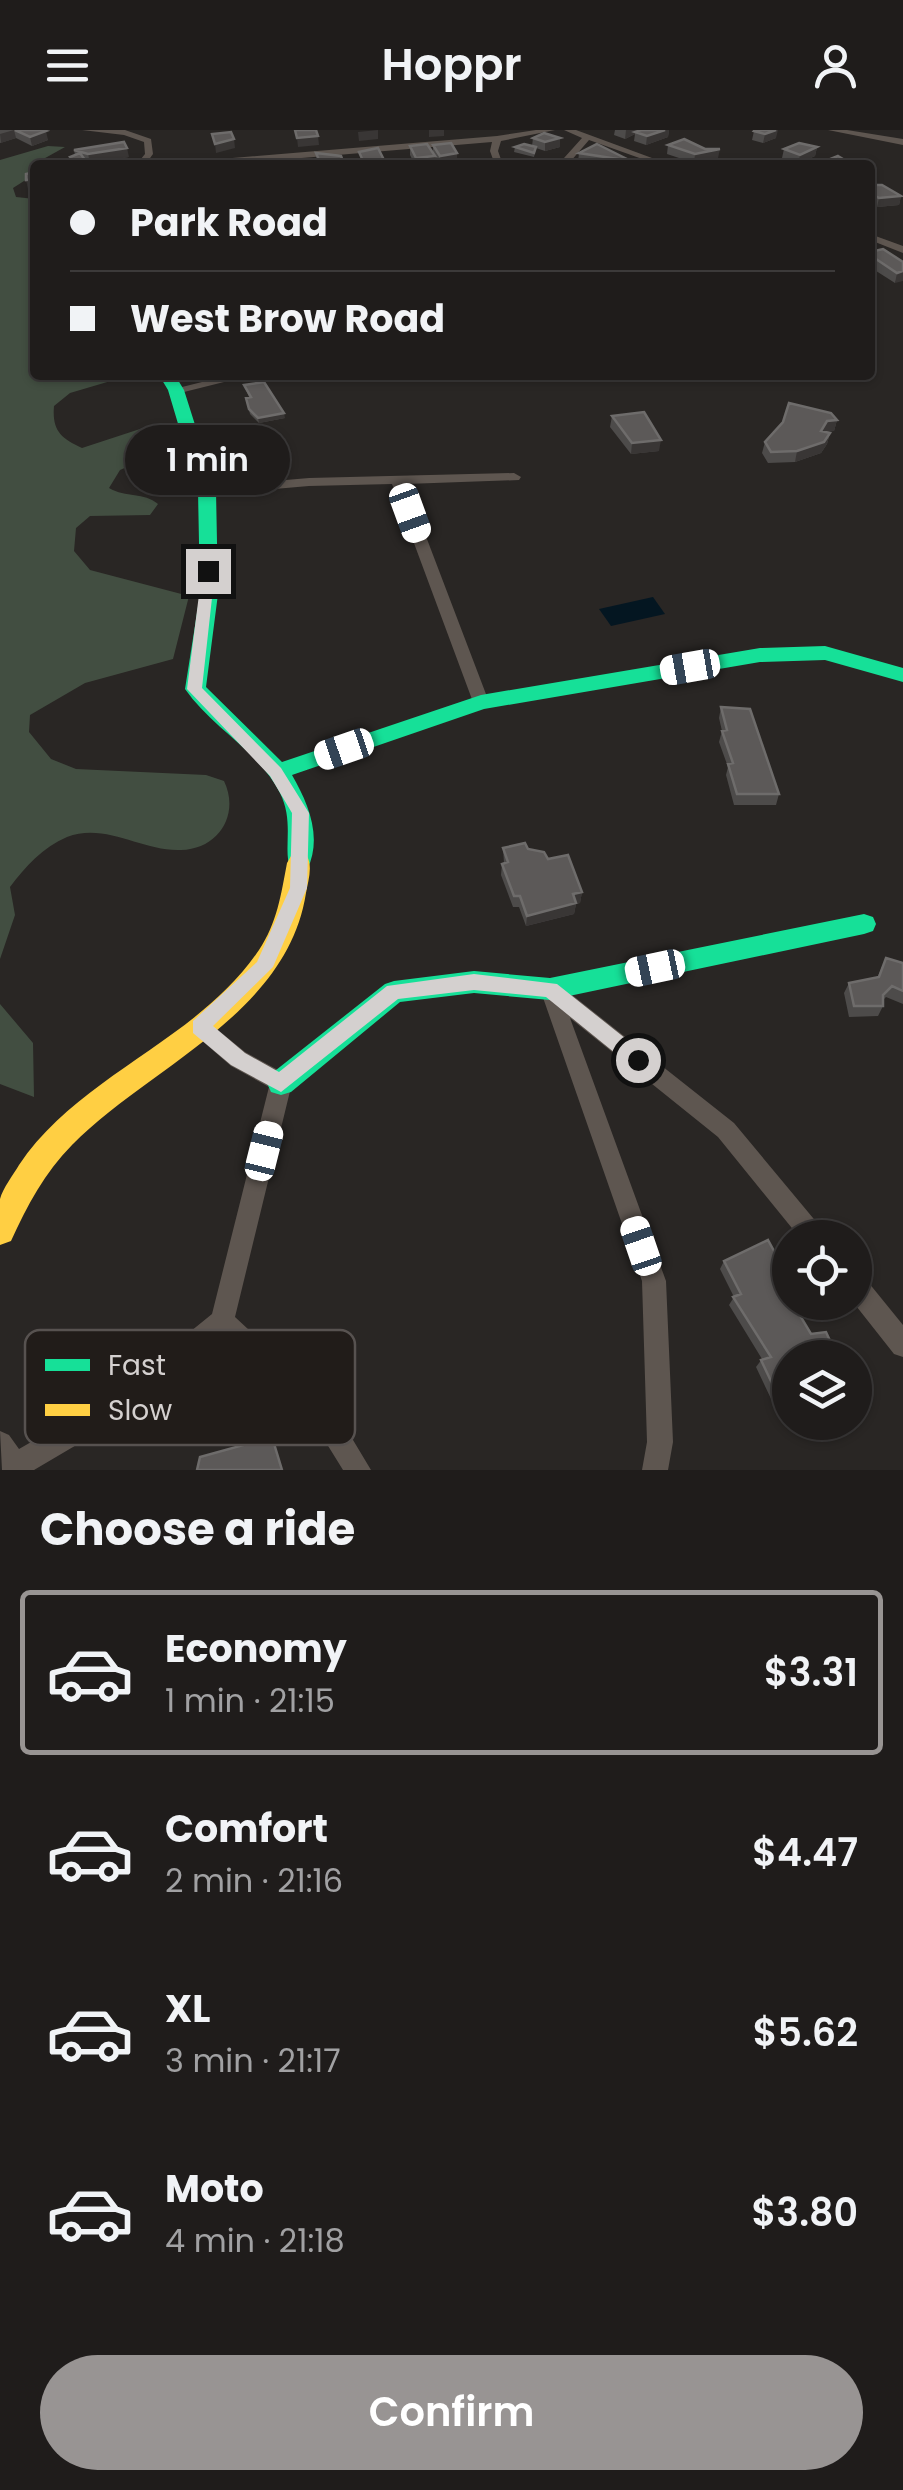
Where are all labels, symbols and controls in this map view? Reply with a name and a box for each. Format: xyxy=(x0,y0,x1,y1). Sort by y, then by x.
text: Hoppr xyxy=(381,33,522,96)
icon: menu xyxy=(40,38,95,93)
icon: person xyxy=(808,38,863,93)
text: Park Road xyxy=(130,196,328,249)
text: West Brow Road xyxy=(130,292,445,345)
callout: 1 min xyxy=(126,426,290,496)
text: 1 min xyxy=(166,437,249,482)
car xyxy=(386,480,434,546)
route end xyxy=(186,549,231,594)
car xyxy=(658,647,722,687)
car xyxy=(311,725,377,773)
car xyxy=(623,947,687,989)
route start xyxy=(616,1038,661,1083)
car xyxy=(242,1118,286,1184)
car xyxy=(617,1213,665,1279)
map controls xyxy=(772,1220,872,1440)
button: locate xyxy=(772,1220,872,1320)
legend xyxy=(25,1330,355,1445)
button: layers xyxy=(772,1340,872,1440)
text: Fast xyxy=(108,1346,166,1385)
text: Slow xyxy=(108,1391,172,1430)
text: Choose a ride xyxy=(40,1498,355,1561)
text: Economy xyxy=(165,1622,347,1675)
icon: car xyxy=(45,1628,135,1718)
text: $3.31 xyxy=(764,1646,858,1699)
text: 1 min · 21:15 xyxy=(165,1678,335,1723)
text: Comfort xyxy=(165,1802,328,1855)
icon: car xyxy=(45,1808,135,1898)
text: $4.47 xyxy=(752,1826,858,1879)
text: 2 min · 21:16 xyxy=(165,1858,343,1903)
text: XL xyxy=(165,1982,210,2035)
icon: car xyxy=(45,1988,135,2078)
text: $5.62 xyxy=(753,2006,858,2059)
text: 3 min · 21:17 xyxy=(165,2038,341,2083)
text: Moto xyxy=(165,2162,264,2215)
icon: car xyxy=(45,2168,135,2258)
text: $3.80 xyxy=(752,2186,858,2239)
text: 4 min · 21:18 xyxy=(165,2218,345,2263)
button: Confirm xyxy=(40,2355,863,2470)

